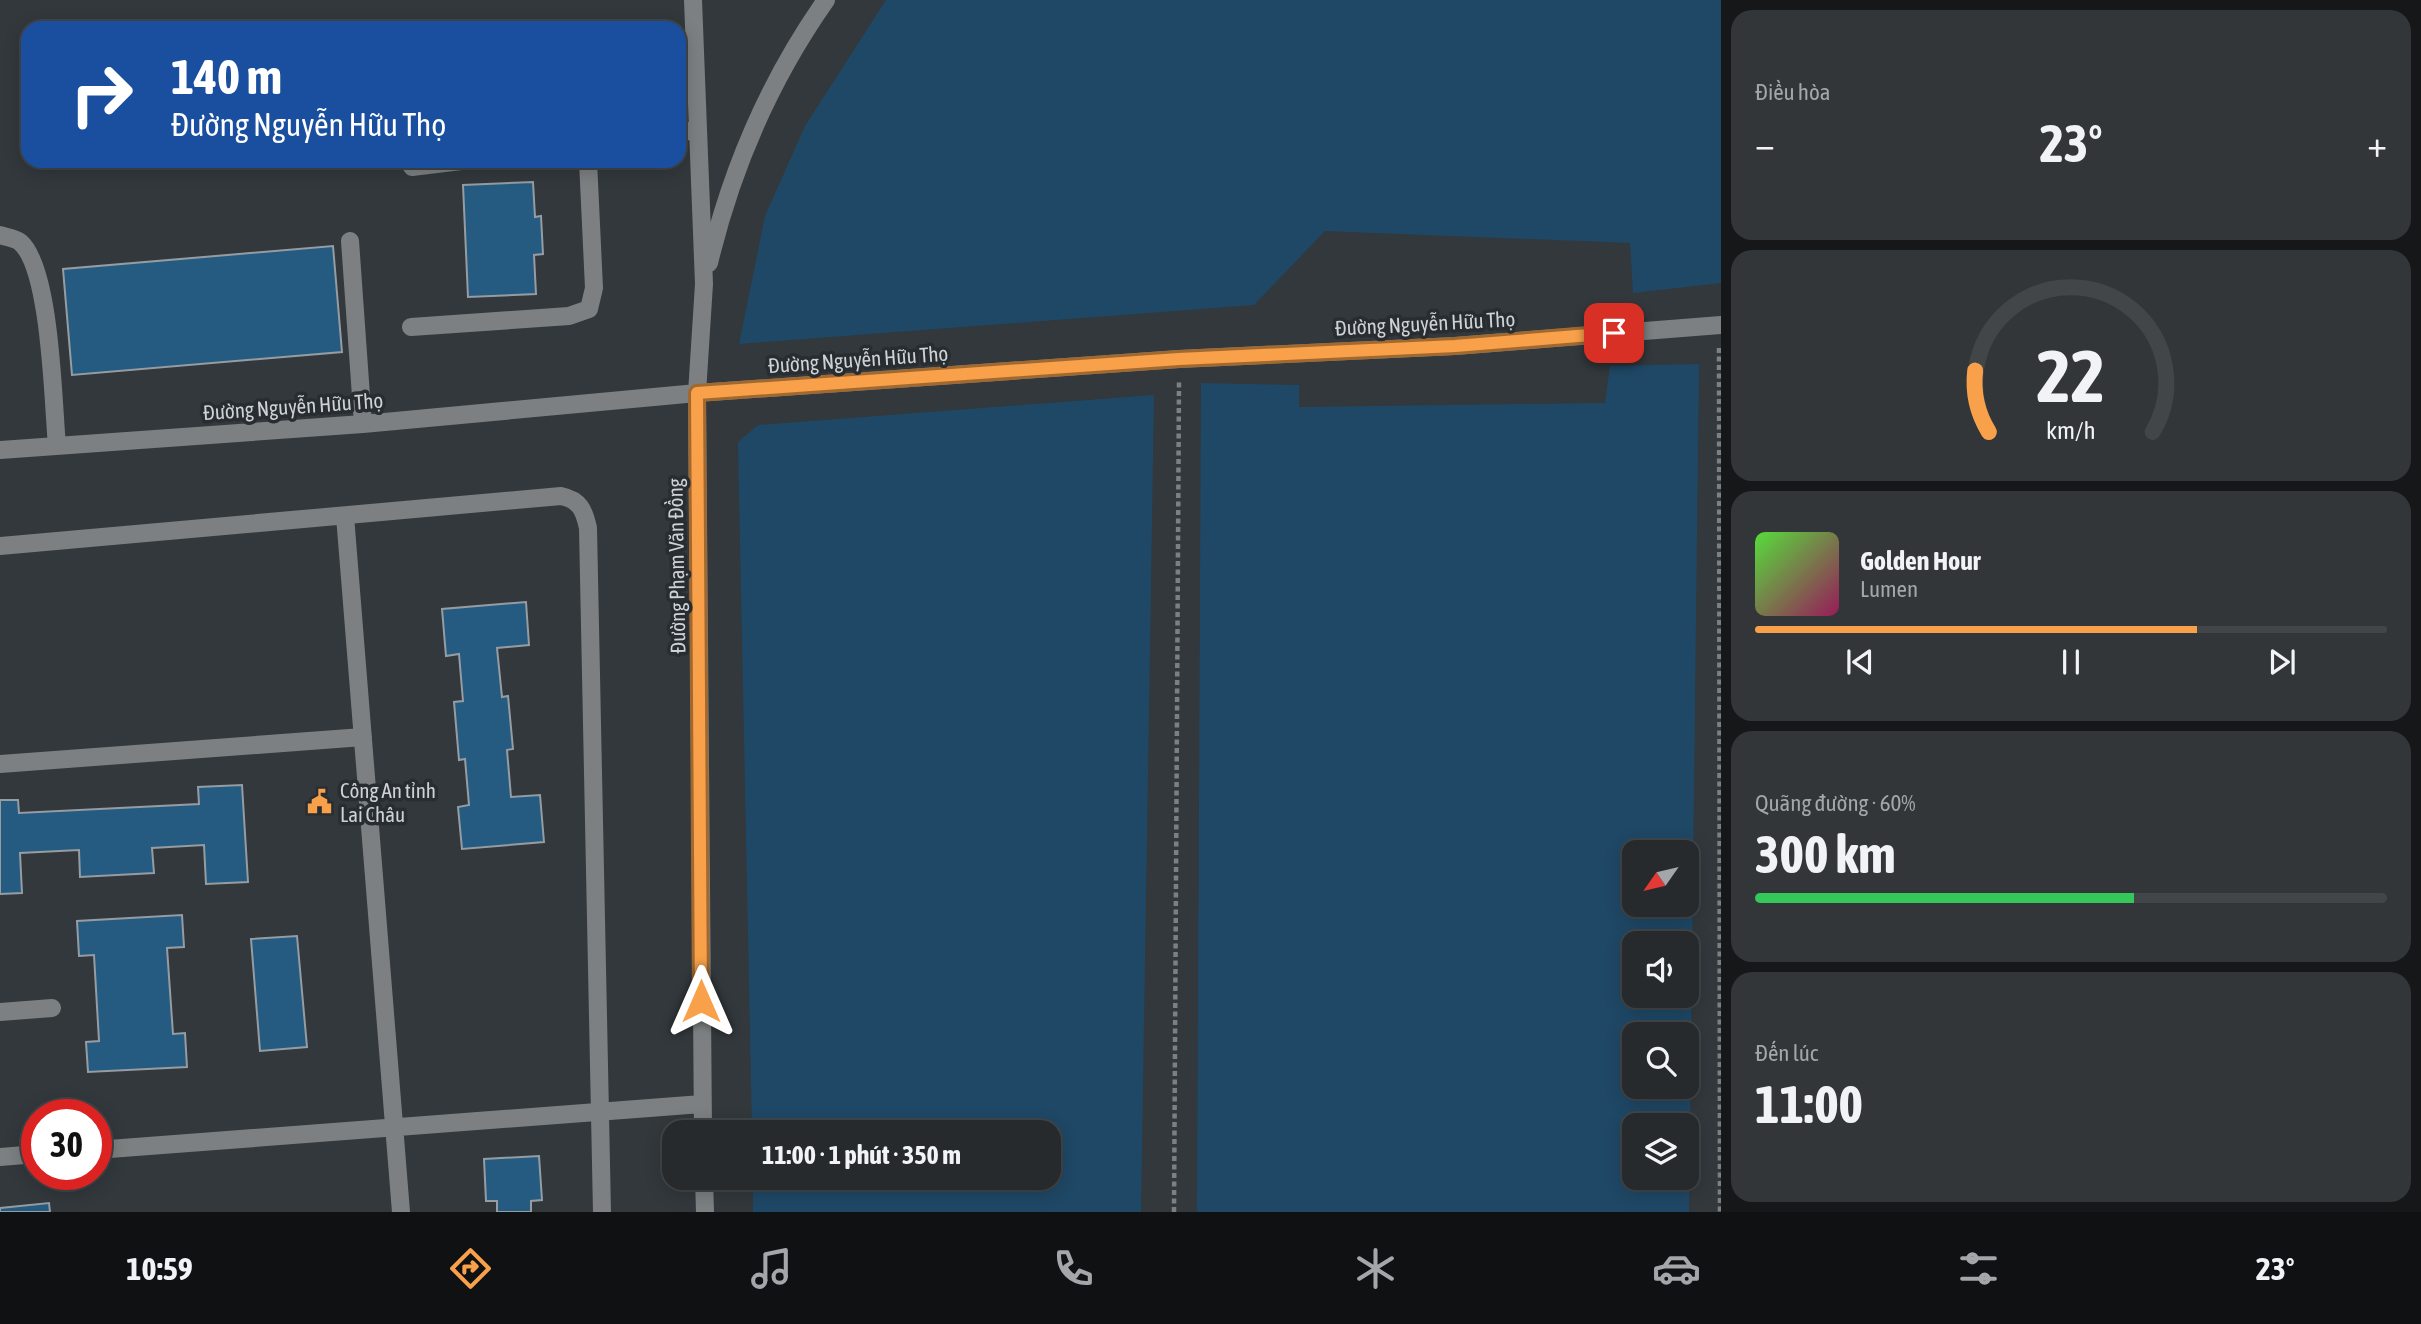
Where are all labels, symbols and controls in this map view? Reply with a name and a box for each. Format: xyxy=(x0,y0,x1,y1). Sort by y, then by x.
text: 140 m xyxy=(171,48,282,104)
icon: right xyxy=(56,49,147,140)
text: Điều hòa xyxy=(1755,79,1831,105)
text: Đường Nguyễn Hữu Thọ xyxy=(171,106,446,143)
text: 23° xyxy=(2039,113,2103,173)
text: − xyxy=(1755,122,1775,165)
text: + xyxy=(2367,122,2387,165)
pin xyxy=(1584,303,1644,363)
street label: Đường Nguyễn Hữu Thọ xyxy=(1334,306,1516,340)
icon: arrive xyxy=(1595,314,1633,352)
text: 22 xyxy=(2037,334,2105,417)
street label: Đường Nguyễn Hữu Thọ xyxy=(767,341,949,377)
street label: Đường Nguyễn Hữu Thọ xyxy=(202,388,384,424)
text: km/h xyxy=(2046,415,2096,443)
street label: Đường Phạm Văn Đồng xyxy=(662,478,690,654)
text: Golden Hour xyxy=(1860,546,1980,576)
text: Lumen xyxy=(1860,576,1918,602)
icon: previous xyxy=(1841,643,1879,681)
icon: pause xyxy=(2052,643,2090,681)
icon: next xyxy=(2263,643,2301,681)
place label: Công An tỉnh Lai Châu xyxy=(340,778,436,826)
public building icon: Công An tỉnh Lai Châu xyxy=(306,788,334,816)
text: Quãng đường · 60% xyxy=(1755,790,1916,816)
text: 300 km xyxy=(1755,824,1896,884)
north arrow xyxy=(1622,840,1699,917)
map controls xyxy=(1622,840,1699,1190)
button: sound xyxy=(1622,931,1699,1008)
position arrow xyxy=(664,964,738,1038)
button: search xyxy=(1622,1022,1699,1099)
text: Đến lúc xyxy=(1755,1040,1818,1066)
text: 11:00 xyxy=(1755,1074,1863,1134)
speed limit sign: 30 xyxy=(21,1099,112,1190)
button: layers xyxy=(1622,1113,1699,1190)
text: 11:00 · 1 phút · 350 m xyxy=(762,1140,961,1170)
icon: directions xyxy=(446,1244,495,1293)
icon: music xyxy=(747,1244,796,1293)
icon: phone xyxy=(1049,1244,1098,1293)
icon: climate xyxy=(1351,1244,1400,1293)
icon: car xyxy=(1652,1244,1701,1293)
icon: filters xyxy=(1954,1244,2003,1293)
text: 10:59 xyxy=(126,1250,193,1287)
text: 23° xyxy=(2256,1250,2295,1287)

